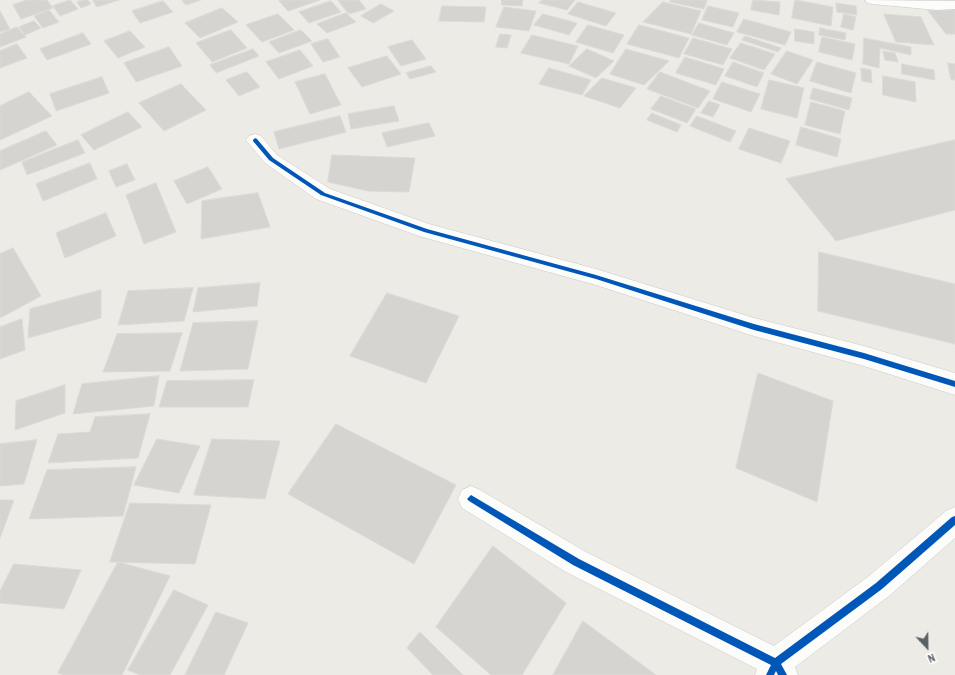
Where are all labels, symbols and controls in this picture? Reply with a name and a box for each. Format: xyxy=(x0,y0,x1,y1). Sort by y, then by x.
north arrow xyxy=(907,627,947,667)
text: N xyxy=(926,650,937,666)

